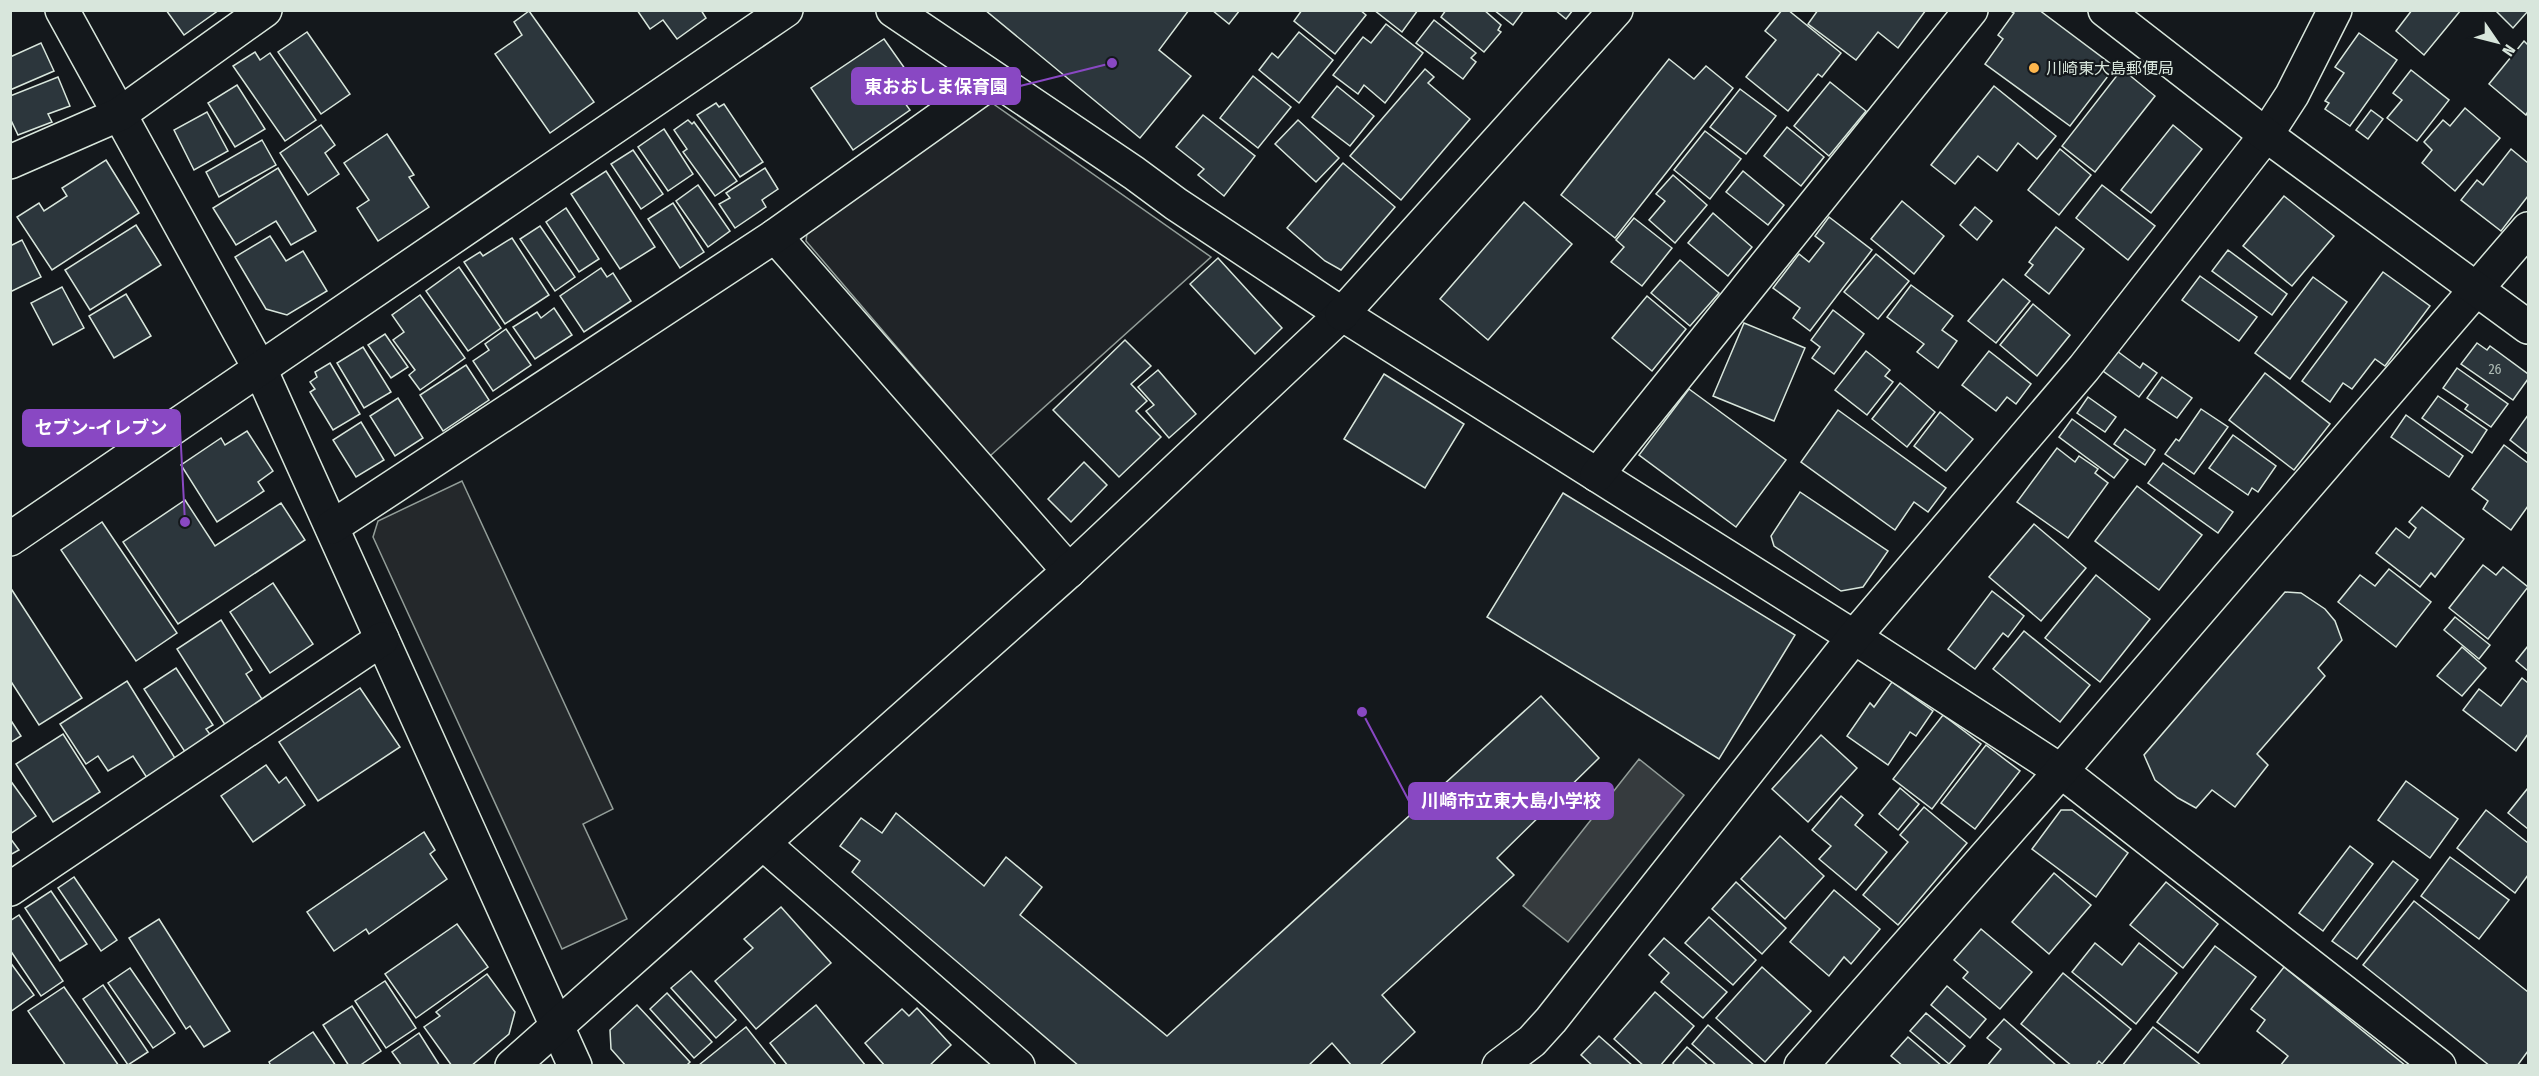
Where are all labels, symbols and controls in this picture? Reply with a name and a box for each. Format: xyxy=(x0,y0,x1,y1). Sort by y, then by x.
north arrow xyxy=(2467,12,2527,72)
text: N xyxy=(2498,41,2519,60)
place label: 川崎東大島郵便局 xyxy=(2046,59,2174,78)
marker: 川崎東大島郵便局 xyxy=(2027,61,2041,75)
callout: 東おおしま保育園 xyxy=(852,68,1020,104)
text: 東おおしま保育園 xyxy=(864,76,1008,98)
house number: 26 xyxy=(2488,361,2502,378)
callout: セブン-イレブン xyxy=(23,410,180,446)
text: セブン-イレブン xyxy=(35,417,167,439)
callout: 川崎市立東大島小学校 xyxy=(1409,783,1613,819)
text: 川崎市立東大島小学校 xyxy=(1421,790,1601,812)

